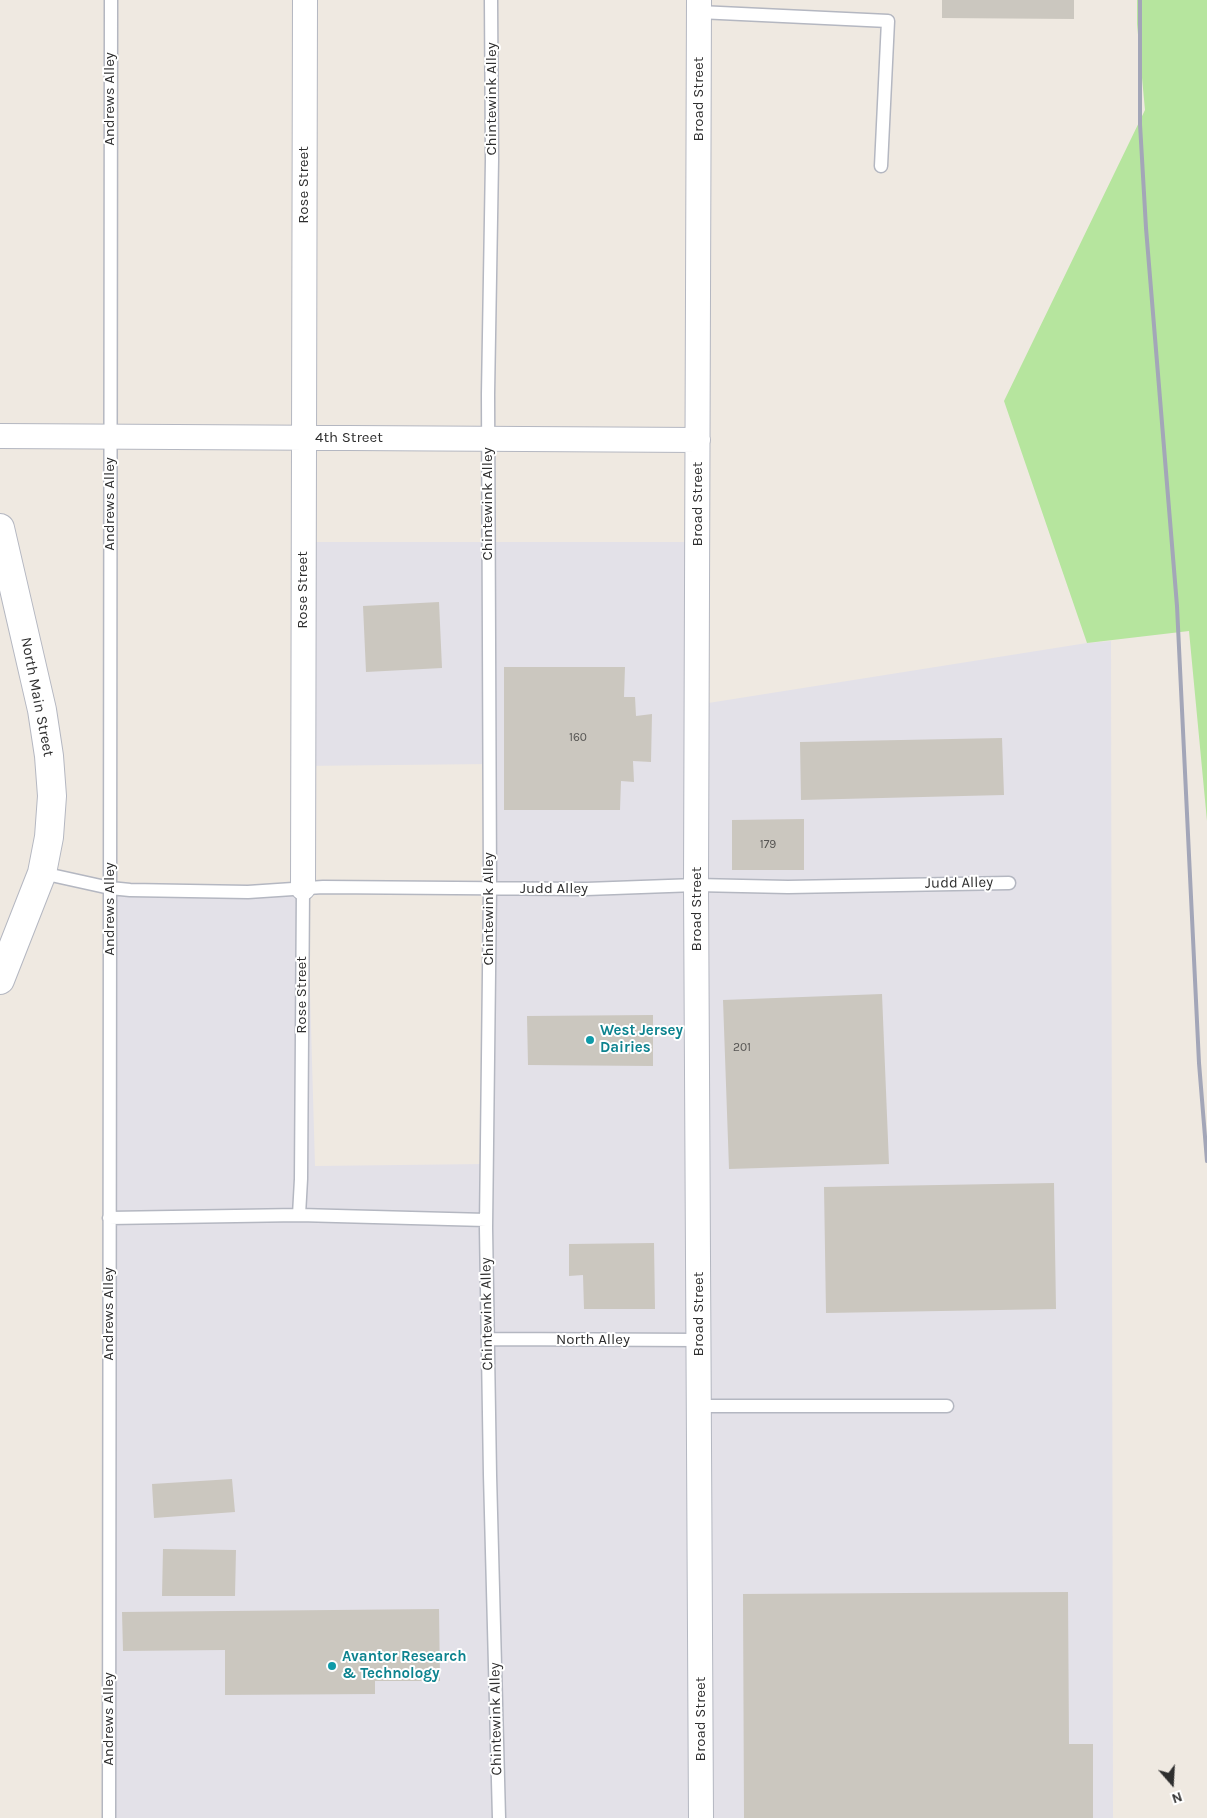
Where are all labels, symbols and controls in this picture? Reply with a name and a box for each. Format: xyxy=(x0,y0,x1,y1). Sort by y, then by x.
street label: Chintewink Alley xyxy=(483,42,501,156)
street label: Andrews Alley xyxy=(101,52,119,146)
street label: Broad Street xyxy=(690,57,708,141)
street label: Rose Street xyxy=(295,146,313,224)
street label: 4th Street xyxy=(315,429,383,447)
street label: Chintewink Alley xyxy=(479,447,497,561)
street label: Andrews Alley xyxy=(101,457,119,551)
street label: Broad Street xyxy=(689,462,707,546)
street label: Rose Street xyxy=(294,551,312,629)
street label: North Main Street xyxy=(17,636,57,758)
house number: 160 xyxy=(569,731,587,745)
house number: 179 xyxy=(760,838,776,852)
street label: Chintewink Alley xyxy=(480,852,498,966)
street label: Andrews Alley xyxy=(101,862,119,956)
street label: Broad Street xyxy=(688,867,706,951)
street label: Judd Alley xyxy=(925,873,993,893)
street label: Judd Alley xyxy=(520,880,588,898)
street label: Rose Street xyxy=(293,956,311,1034)
place label: West Jersey Dairies xyxy=(600,1022,683,1057)
marker: West Jersey Dairies xyxy=(584,1034,596,1046)
house number: 201 xyxy=(733,1041,751,1055)
street label: Chintewink Alley xyxy=(477,1257,497,1371)
street label: Andrews Alley xyxy=(100,1267,118,1361)
street label: Broad Street xyxy=(690,1272,708,1356)
street label: North Alley xyxy=(556,1331,630,1349)
place label: Avantor Research & Technology xyxy=(342,1648,466,1683)
marker: Avantor Research & Technology xyxy=(326,1660,338,1672)
street label: Chintewink Alley xyxy=(486,1662,506,1776)
street label: Andrews Alley xyxy=(100,1672,118,1766)
street label: Broad Street xyxy=(692,1677,710,1761)
north arrow xyxy=(1147,1758,1197,1808)
text: N xyxy=(1170,1788,1185,1807)

